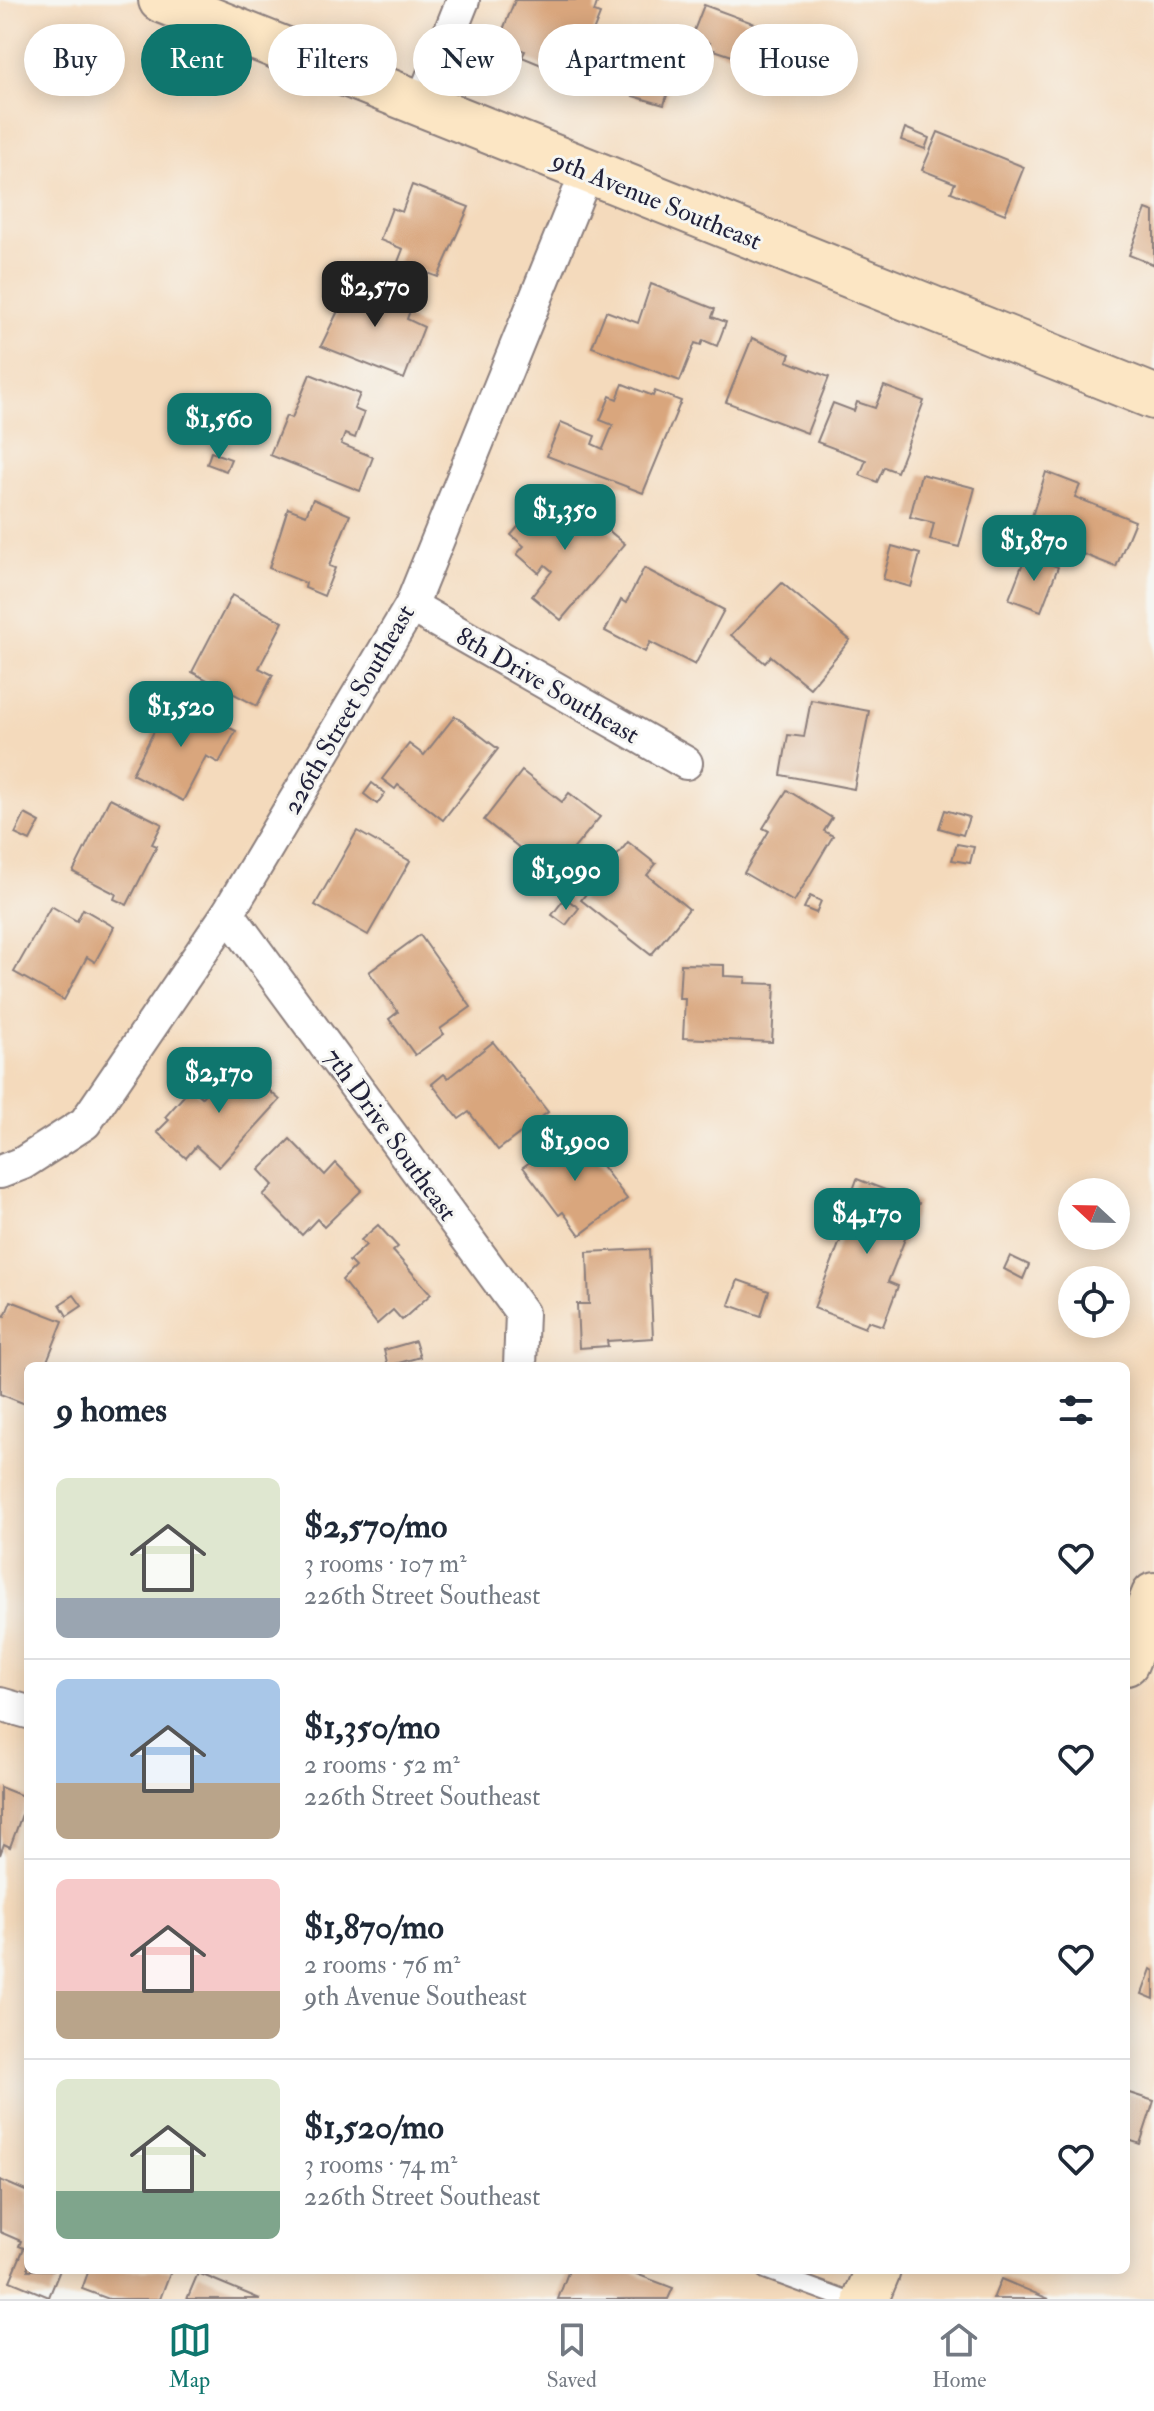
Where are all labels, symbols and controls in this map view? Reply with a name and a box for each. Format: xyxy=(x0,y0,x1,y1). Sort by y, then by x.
chip: Buy xyxy=(24,24,125,96)
chip: Rent xyxy=(141,24,252,96)
chip: Filters xyxy=(268,24,397,96)
chip: New xyxy=(413,24,522,96)
chip: Apartment xyxy=(538,24,714,96)
chip: House xyxy=(730,24,858,96)
street label: 9th Avenue Southeast xyxy=(545,144,766,258)
pin: $2,570 xyxy=(310,261,440,329)
text: $2,570 xyxy=(340,271,410,303)
pin: $1,560 xyxy=(154,393,284,461)
text: $1,560 xyxy=(185,403,253,435)
pin: $1,350 xyxy=(500,484,630,552)
text: $1,350 xyxy=(533,494,597,526)
pin: $1,870 xyxy=(969,515,1099,583)
text: $1,870 xyxy=(1000,525,1068,557)
street label: 226th Street Southeast xyxy=(276,599,422,820)
street label: 8th Drive Southeast xyxy=(450,620,645,751)
pin: $1,520 xyxy=(116,681,246,749)
text: $1,520 xyxy=(147,691,215,723)
pin: $1,090 xyxy=(501,844,631,912)
text: $1,090 xyxy=(531,854,601,886)
street label: 7th Drive Southeast xyxy=(317,1042,464,1227)
pin: $2,170 xyxy=(154,1047,284,1115)
text: $2,170 xyxy=(185,1057,253,1089)
pin: $1,900 xyxy=(510,1115,640,1183)
text: $1,900 xyxy=(540,1125,610,1157)
north arrow xyxy=(1058,1178,1130,1250)
map controls xyxy=(1058,1178,1130,1338)
pin: $4,170 xyxy=(802,1188,932,1256)
text: $4,170 xyxy=(832,1198,902,1230)
button: locate xyxy=(1058,1266,1130,1338)
icon: filters xyxy=(1054,1388,1098,1432)
text: 9 homes xyxy=(56,1389,167,1432)
text: $2,570/mo xyxy=(304,1505,447,1548)
icon: home xyxy=(120,1510,216,1606)
icon: heart xyxy=(1054,1536,1098,1580)
text: 3 rooms · 107 m² xyxy=(304,1548,467,1580)
text: 226th Street Southeast xyxy=(304,1580,540,1612)
text: $1,350/mo xyxy=(304,1706,440,1749)
icon: home xyxy=(120,1711,216,1807)
icon: heart xyxy=(1054,1737,1098,1781)
text: 2 rooms · 52 m² xyxy=(304,1749,460,1781)
text: 226th Street Southeast xyxy=(304,1781,540,1813)
text: $1,870/mo xyxy=(304,1906,444,1949)
icon: home xyxy=(120,1911,216,2007)
icon: heart xyxy=(1054,1937,1098,1981)
text: 2 rooms · 76 m² xyxy=(304,1949,460,1981)
text: 9th Avenue Southeast xyxy=(304,1981,527,2013)
text: $1,520/mo xyxy=(304,2106,444,2149)
icon: home xyxy=(120,2111,216,2207)
icon: heart xyxy=(1054,2137,1098,2181)
text: 3 rooms · 74 m² xyxy=(304,2149,457,2181)
text: 226th Street Southeast xyxy=(304,2181,540,2213)
tab: Map xyxy=(168,2318,212,2394)
tab: Saved xyxy=(547,2318,597,2394)
tab: Home xyxy=(932,2318,986,2394)

